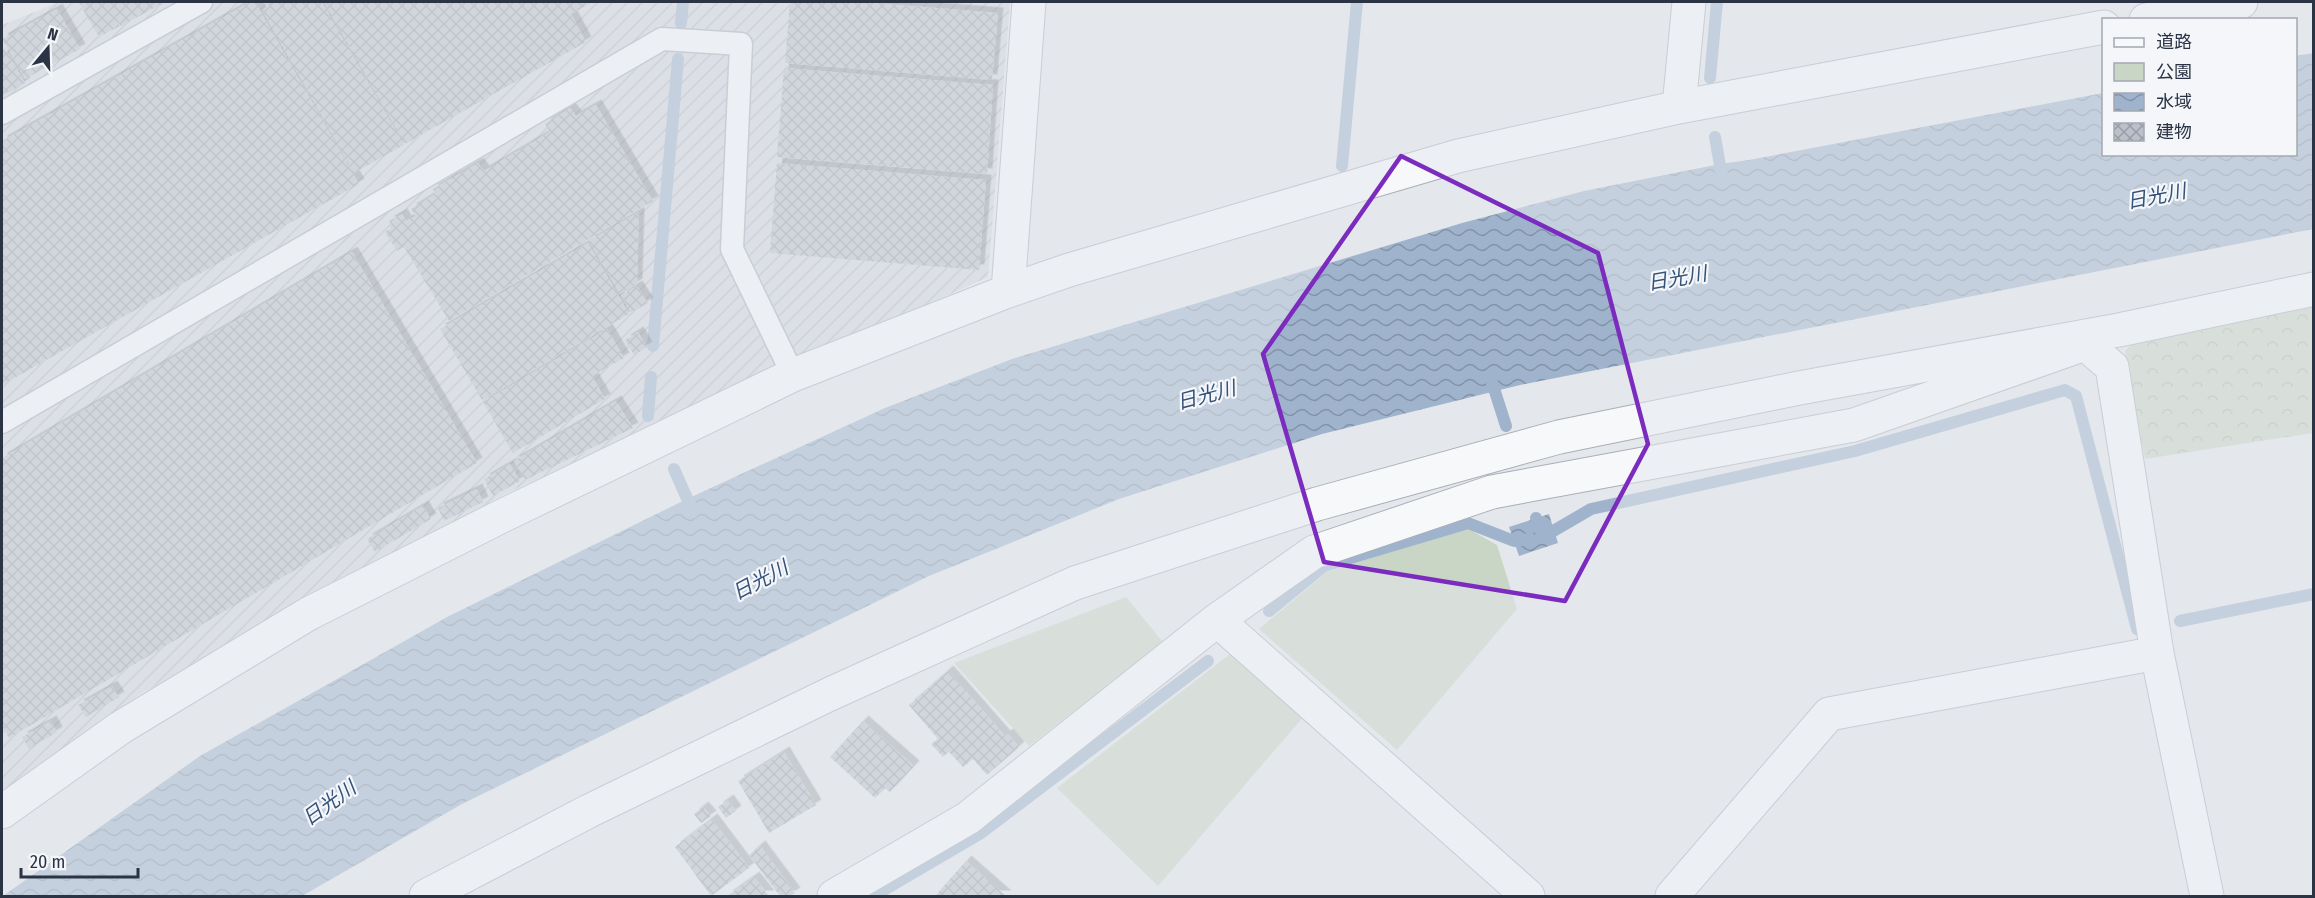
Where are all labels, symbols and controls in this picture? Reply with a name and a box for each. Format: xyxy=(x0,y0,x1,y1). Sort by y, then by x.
north arrow xyxy=(18,18,78,78)
legend xyxy=(2102,18,2297,156)
text: N xyxy=(45,24,60,45)
text: 道路 xyxy=(2156,31,2192,53)
text: 公園 xyxy=(2156,61,2192,83)
text: 水域 xyxy=(2156,91,2192,113)
text: 建物 xyxy=(2156,121,2192,143)
water label: 日光川 xyxy=(2124,178,2190,214)
water label: 日光川 xyxy=(1645,261,1711,295)
water label: 日光川 xyxy=(1174,375,1240,414)
water label: 日光川 xyxy=(728,554,794,605)
water label: 日光川 xyxy=(298,774,362,830)
scale bar xyxy=(21,841,138,879)
text: 20 m xyxy=(30,851,65,873)

